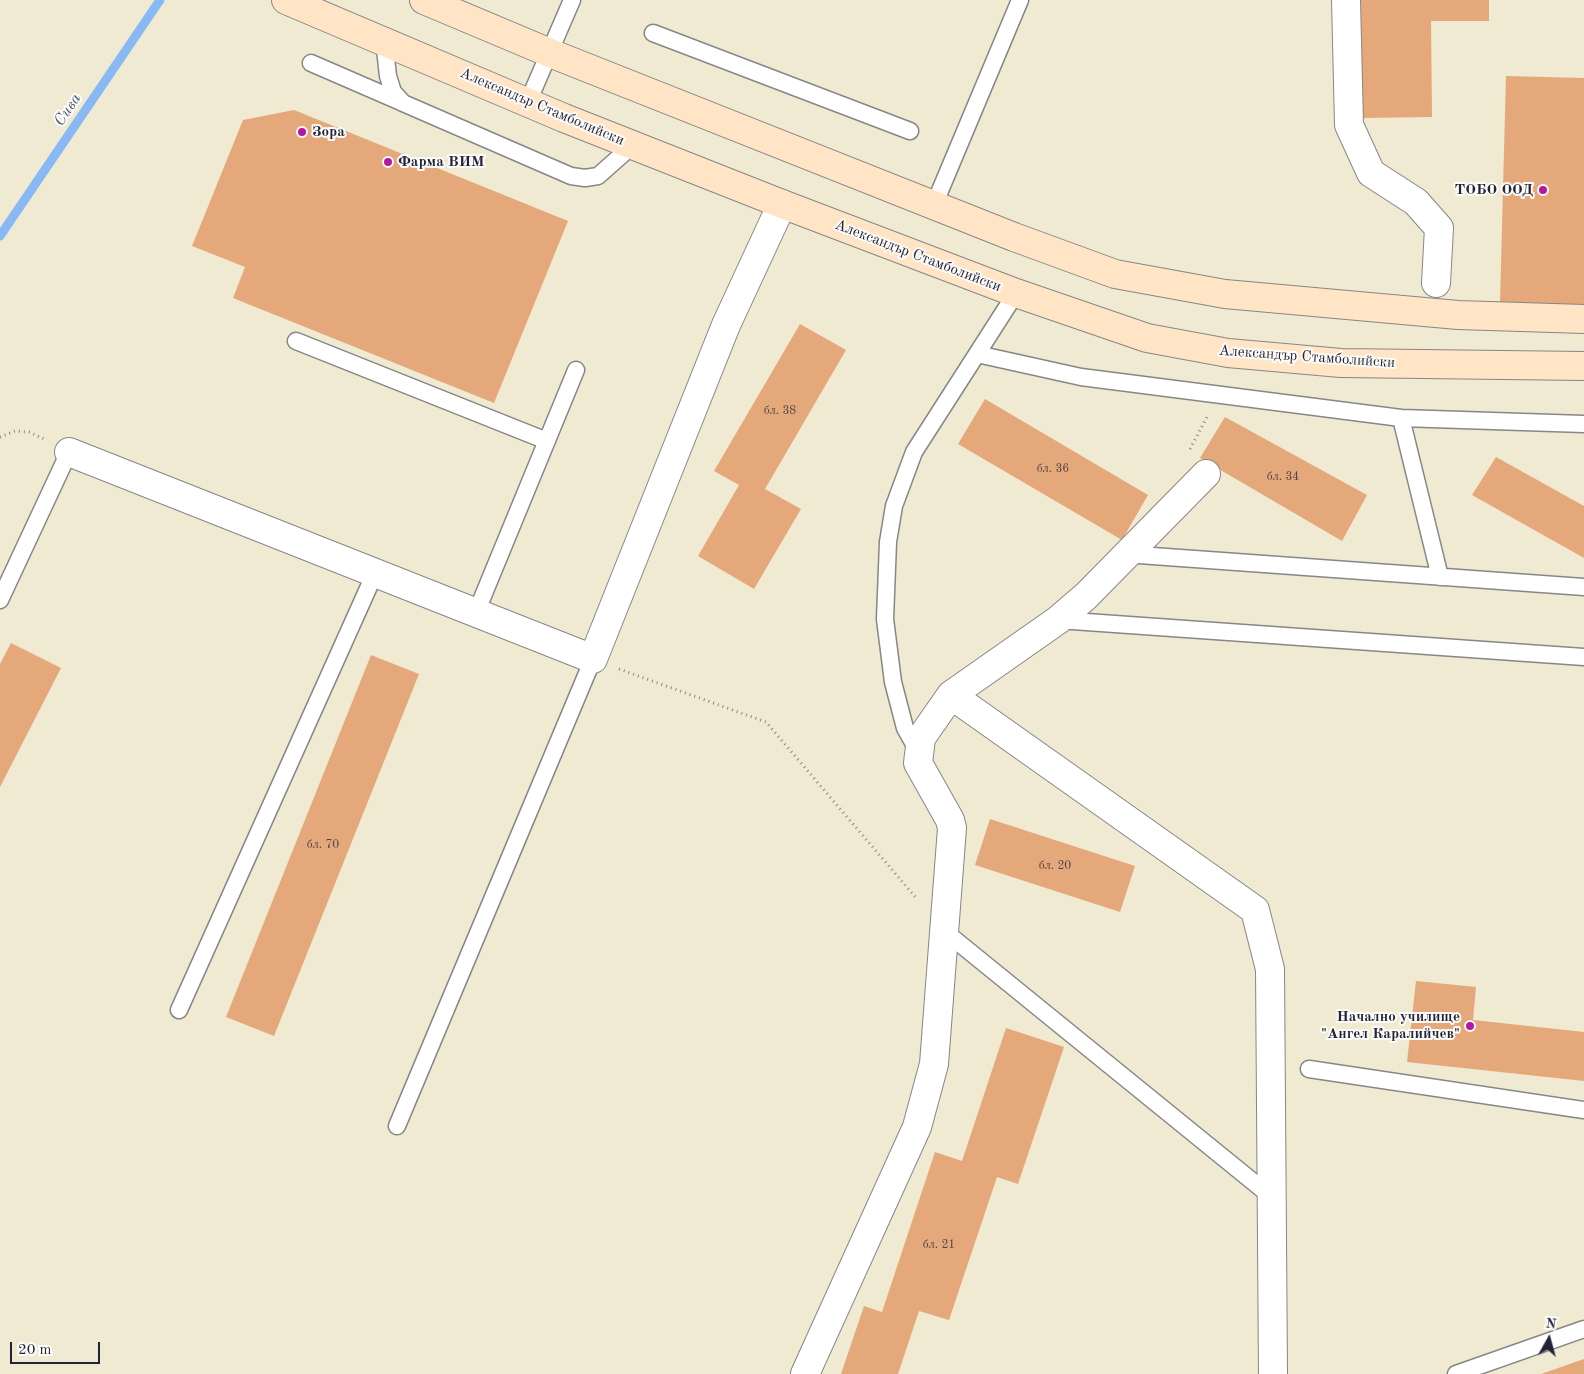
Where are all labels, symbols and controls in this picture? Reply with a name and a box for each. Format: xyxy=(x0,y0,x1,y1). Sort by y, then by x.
street label: Александър Стамболийски xyxy=(457,64,627,150)
water label: Сива xyxy=(50,90,86,130)
place label: Зора xyxy=(312,123,345,141)
marker: Зора xyxy=(296,126,308,138)
place label: Фарма ВИМ xyxy=(398,153,484,171)
marker: Фарма ВИМ xyxy=(382,156,394,168)
place label: ТОБО ООД xyxy=(1455,181,1533,199)
marker: ТОБО ООД xyxy=(1537,184,1549,196)
street label: Александър Стамболийски xyxy=(832,216,1004,296)
street label: Александър Стамболийски xyxy=(1218,342,1396,372)
house number: бл. 38 xyxy=(764,404,796,418)
house number: бл. 36 xyxy=(1037,462,1069,476)
house number: бл. 34 xyxy=(1267,470,1299,484)
house number: бл. 70 xyxy=(307,838,339,852)
house number: бл. 20 xyxy=(1039,859,1071,873)
place label: Начално училище "Ангел Каралийчев" xyxy=(1321,1008,1460,1043)
marker: Начално училище "Ангел Каралийчев" xyxy=(1464,1020,1476,1032)
house number: бл. 21 xyxy=(923,1238,955,1252)
north arrow xyxy=(1524,1314,1574,1364)
text: N xyxy=(1545,1317,1557,1332)
scale bar xyxy=(12,1332,102,1364)
text: 20 m xyxy=(18,1343,52,1358)

